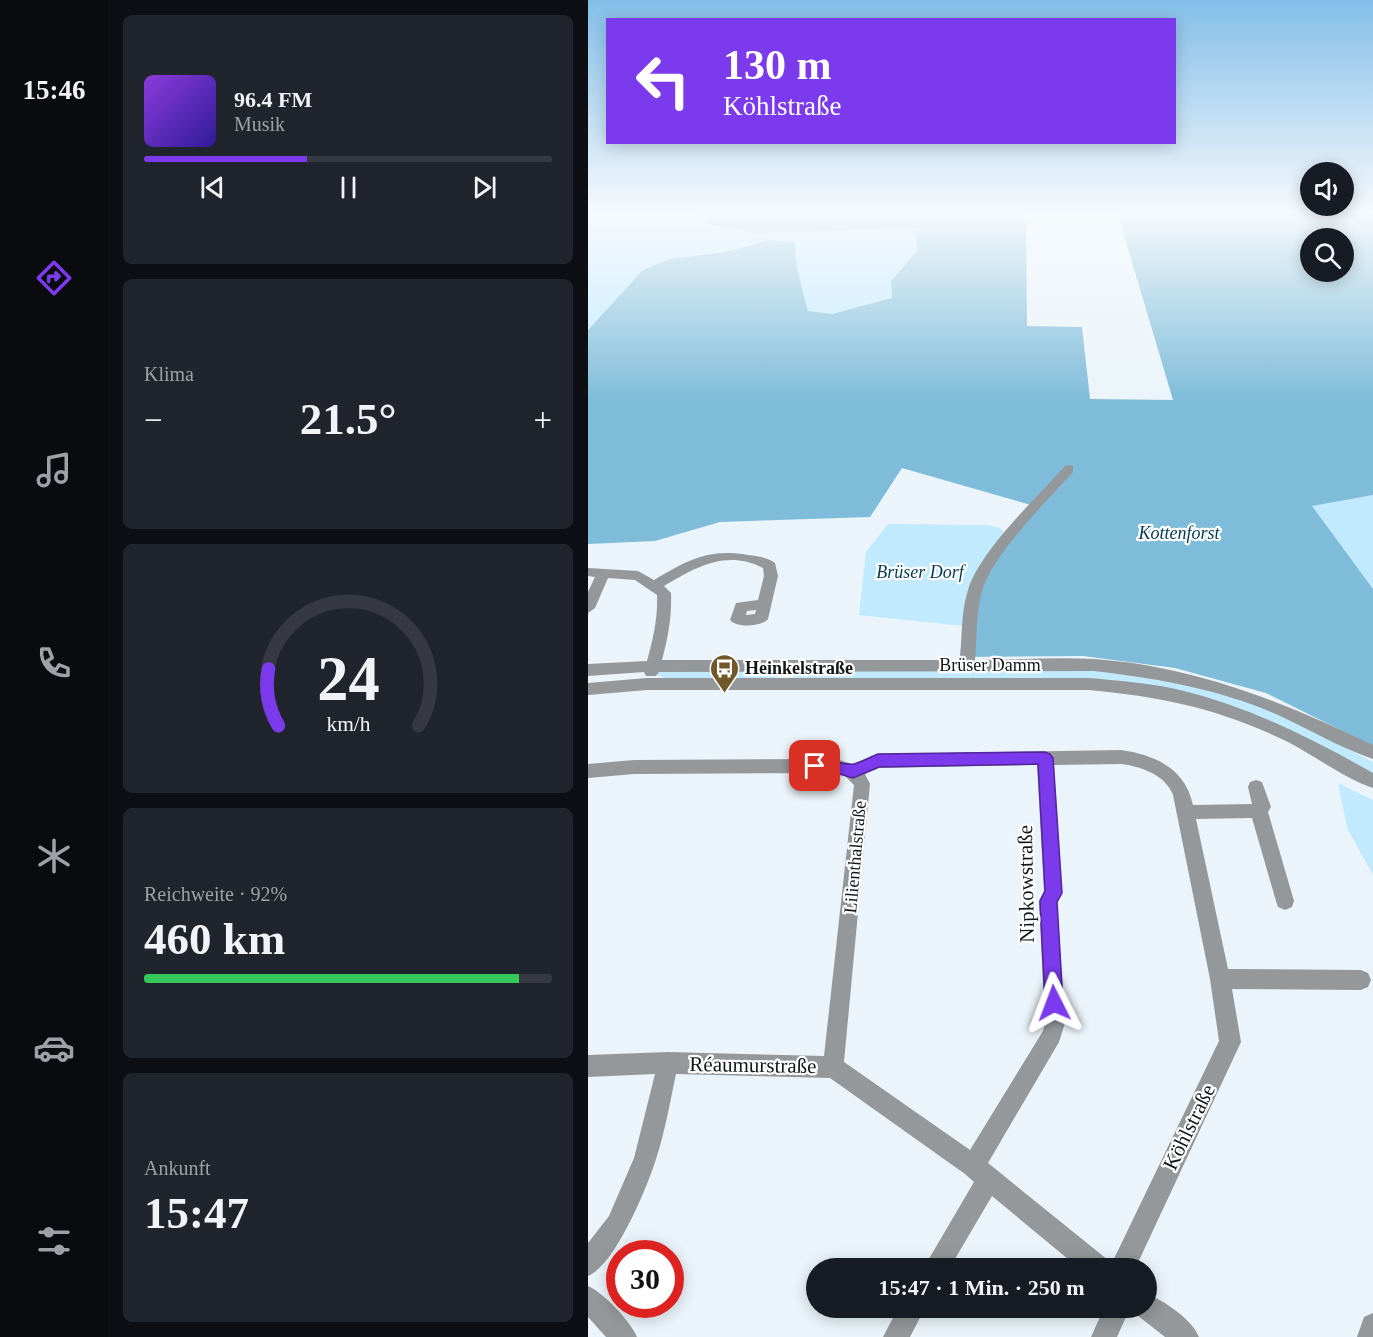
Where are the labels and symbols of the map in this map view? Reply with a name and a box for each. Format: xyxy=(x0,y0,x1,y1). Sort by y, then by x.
park label: Kottenforst xyxy=(1137,523,1221,543)
park label: Brüser Dorf xyxy=(876,562,967,582)
bus stop icon: Heinkelstraße xyxy=(708,652,740,694)
street label: Brüser Damm xyxy=(939,655,1041,675)
place label: Heinkelstraße xyxy=(745,658,853,678)
pin xyxy=(789,740,840,791)
street label: Lilienthalstraße xyxy=(840,800,870,914)
street label: Nipkowstraße xyxy=(1013,825,1039,943)
position arrow xyxy=(1022,971,1086,1035)
street label: Réaumurstraße xyxy=(689,1052,817,1078)
street label: Köhlstraße xyxy=(1158,1080,1220,1174)
speed limit sign: 30 xyxy=(606,1240,684,1318)

